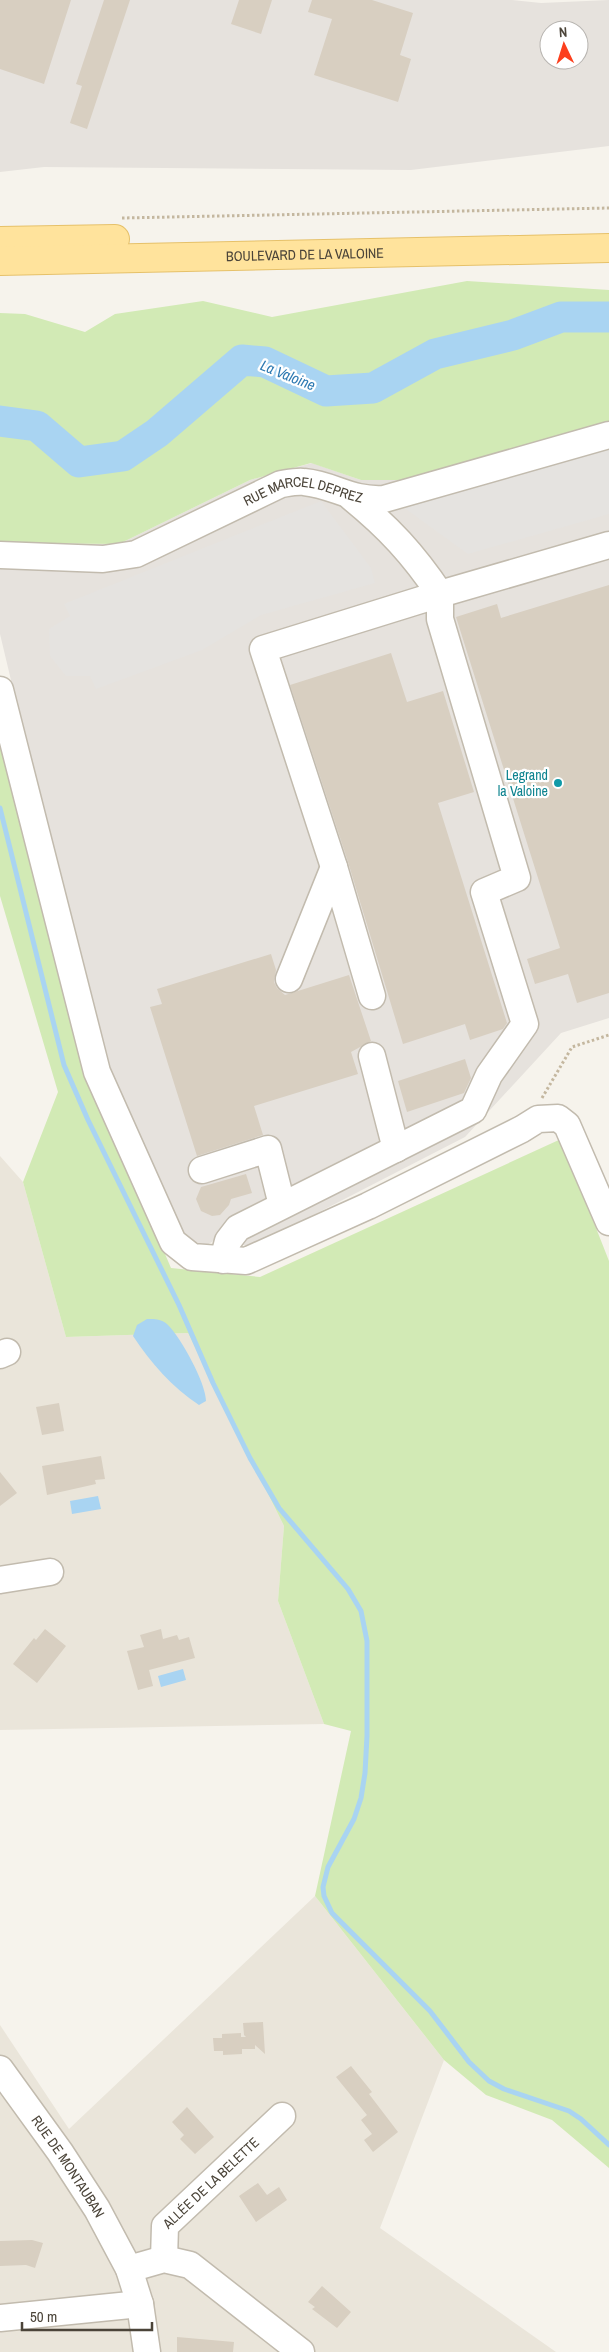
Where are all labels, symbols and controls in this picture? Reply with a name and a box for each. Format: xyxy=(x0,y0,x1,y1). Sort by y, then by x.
north arrow xyxy=(539,20,589,70)
text: N xyxy=(558,23,568,41)
street label: BOULEVARD DE LA VALOINE xyxy=(226,244,384,265)
water label: La Valoine xyxy=(257,354,319,396)
street label: RUE MARCEL DEPREZ xyxy=(240,473,364,510)
place label: Legrand la Valoine xyxy=(498,766,548,800)
marker: Legrand la Valoine xyxy=(552,777,564,789)
street label: RUE DE MONTAUBAN xyxy=(27,2112,109,2221)
street label: ALLÉE DE LA BELETTE xyxy=(158,2133,263,2233)
scale bar xyxy=(22,2300,152,2332)
text: 50 m xyxy=(30,2306,57,2327)

